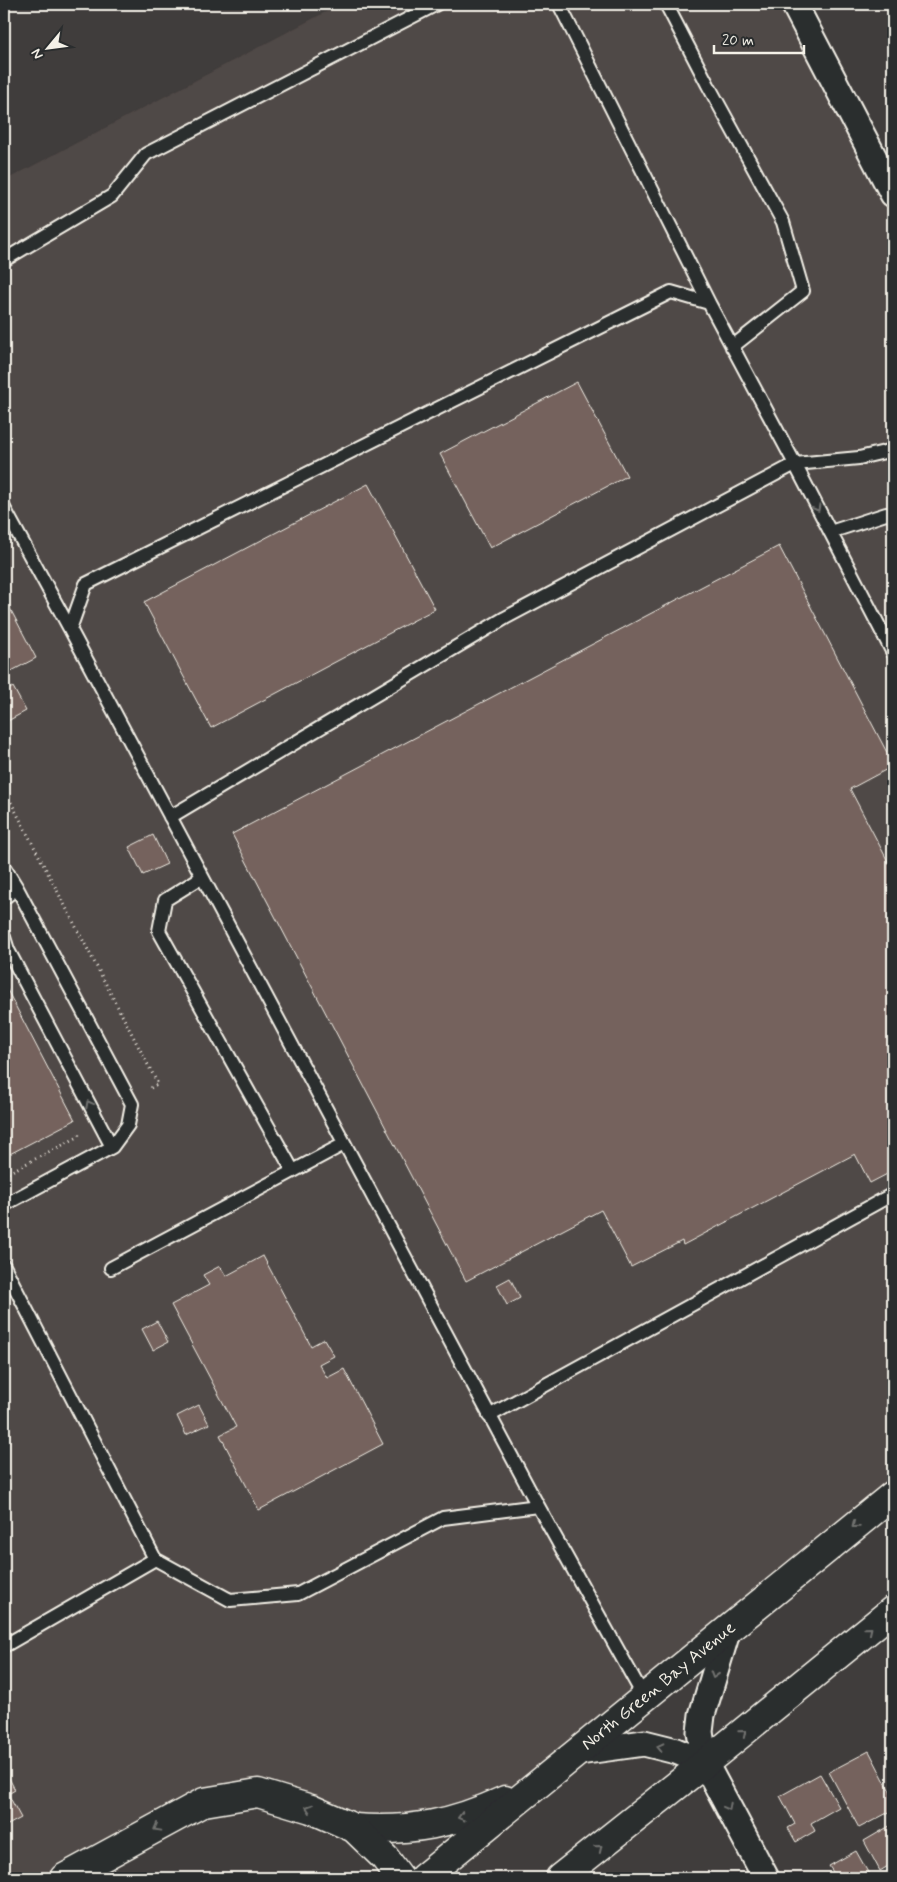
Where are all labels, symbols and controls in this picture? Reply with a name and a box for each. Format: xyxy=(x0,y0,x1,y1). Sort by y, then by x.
north arrow xyxy=(22,22,72,72)
scale bar xyxy=(714,22,804,54)
text: 20 m xyxy=(722,31,754,51)
text: N xyxy=(27,45,48,62)
one-way arrow xyxy=(811,502,821,511)
one-way arrow xyxy=(85,1100,95,1109)
one-way arrow xyxy=(852,1520,861,1529)
street label: North Green Bay Avenue xyxy=(576,1616,741,1756)
one-way arrow xyxy=(863,1627,872,1635)
one-way arrow xyxy=(710,1671,720,1679)
one-way arrow xyxy=(737,1730,746,1738)
one-way arrow xyxy=(655,1742,664,1753)
one-way arrow xyxy=(722,1801,732,1810)
one-way arrow xyxy=(306,1804,314,1814)
one-way arrow xyxy=(457,1811,466,1822)
one-way arrow xyxy=(153,1822,162,1832)
one-way arrow xyxy=(593,1844,602,1853)

